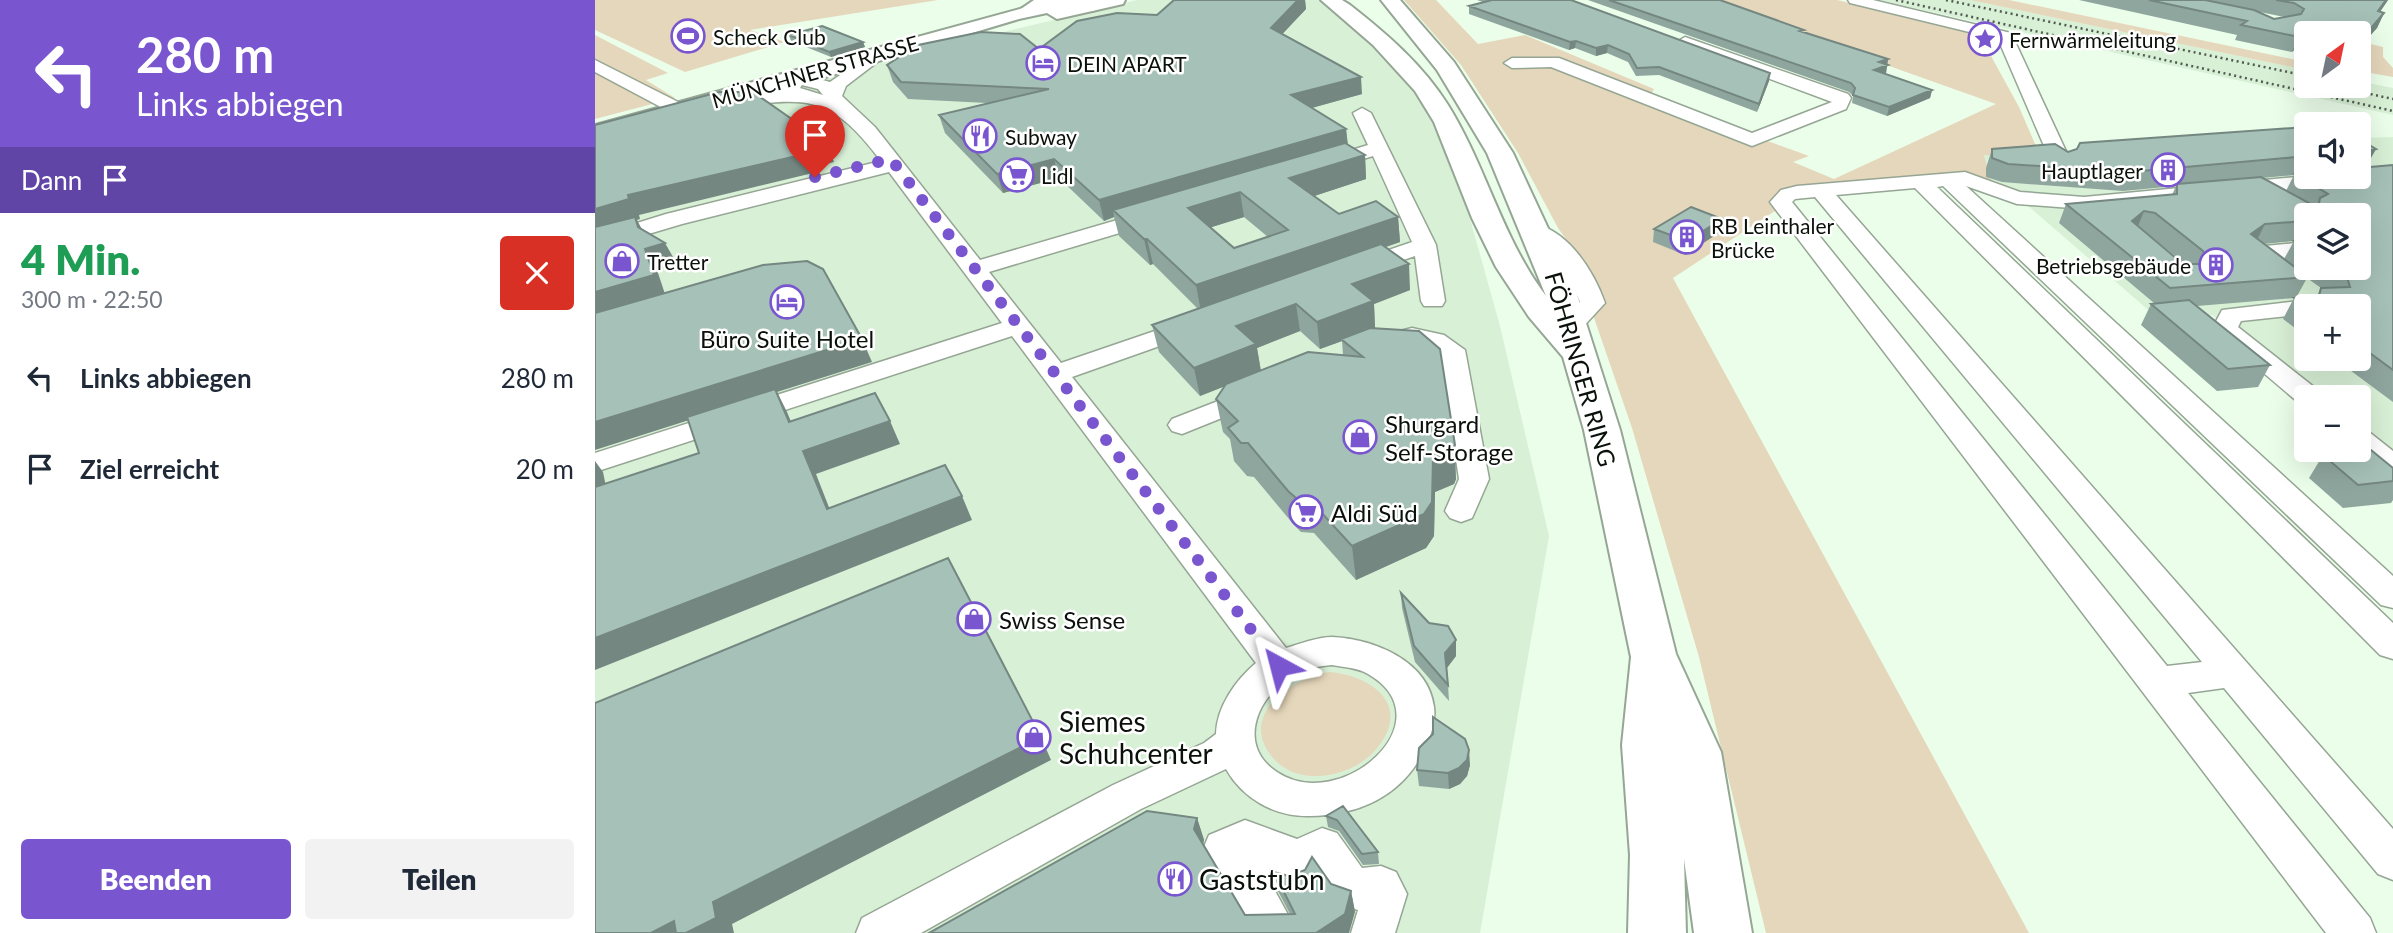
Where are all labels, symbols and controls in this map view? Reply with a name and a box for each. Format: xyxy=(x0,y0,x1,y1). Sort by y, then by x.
sports icon: Scheck Club xyxy=(669,17,707,55)
place icon: Fernwärmeleitung xyxy=(1966,20,2004,58)
north arrow xyxy=(2294,21,2371,98)
map controls xyxy=(2294,21,2371,462)
place label: Scheck Club xyxy=(713,24,826,49)
text: 280 m xyxy=(136,25,274,83)
place label: Fernwärmeleitung xyxy=(2009,27,2176,52)
icon: left xyxy=(21,28,112,119)
street label: MÜNCHNER STRASSE xyxy=(709,30,921,112)
hotel icon: DEIN APART xyxy=(1024,44,1062,82)
place label: DEIN APART xyxy=(1067,51,1187,76)
text: Links abbiegen xyxy=(136,84,344,123)
pin xyxy=(785,105,845,177)
button: sound xyxy=(2294,112,2371,189)
icon: arrive xyxy=(796,116,834,154)
restaurant icon: Subway xyxy=(961,117,999,155)
place label: Subway xyxy=(1005,124,1077,149)
building icon: Hauptlager xyxy=(2149,151,2187,189)
supermarket icon: Lidl xyxy=(998,156,1036,194)
place label: Hauptlager xyxy=(2041,158,2143,183)
icon: arrive xyxy=(96,161,134,199)
place label: Lidl xyxy=(1041,163,1074,188)
text: Dann xyxy=(21,164,82,196)
button: layers xyxy=(2294,203,2371,280)
place label: RB Leinthaler Brücke xyxy=(1711,213,1835,262)
building icon: RB Leinthaler Brücke xyxy=(1668,218,1706,256)
text: 4 Min. xyxy=(21,234,140,284)
button: close xyxy=(500,236,574,310)
shop icon: Tretter xyxy=(603,242,641,280)
building icon: Betriebsgebäude xyxy=(2197,246,2235,284)
place label: Tretter xyxy=(647,249,709,274)
place label: Betriebsgebäude xyxy=(2036,253,2191,278)
street label: FÖHRINGER RING xyxy=(1539,268,1623,470)
hotel icon: Büro Suite Hotel xyxy=(768,283,806,321)
text: 300 m · 22:50 xyxy=(21,285,163,313)
button: + xyxy=(2294,294,2371,371)
place label: Büro Suite Hotel xyxy=(700,324,874,353)
icon: left xyxy=(21,359,59,397)
text: Links abbiegen xyxy=(80,362,252,394)
text: 280 m xyxy=(501,362,574,394)
button: − xyxy=(2294,385,2371,462)
place label: Shurgard Self-Storage xyxy=(1385,409,1513,466)
shop icon: Shurgard Self-Storage xyxy=(1341,418,1379,456)
icon: arrive xyxy=(21,450,59,488)
text: Ziel erreicht xyxy=(80,453,219,485)
text: 20 m xyxy=(516,453,574,485)
supermarket icon: Aldi Süd xyxy=(1287,493,1325,531)
place label: Aldi Süd xyxy=(1331,498,1418,527)
shop icon: Swiss Sense xyxy=(955,600,993,638)
place label: Swiss Sense xyxy=(999,605,1125,634)
position arrow xyxy=(1242,629,1316,703)
place label: Siemes Schuhcenter xyxy=(1059,704,1213,770)
shop icon: Siemes Schuhcenter xyxy=(1015,718,1053,756)
button: Beenden xyxy=(21,839,291,919)
button: Teilen xyxy=(305,839,574,919)
restaurant icon: Gaststubn xyxy=(1156,860,1194,898)
place label: Gaststubn xyxy=(1199,862,1325,896)

